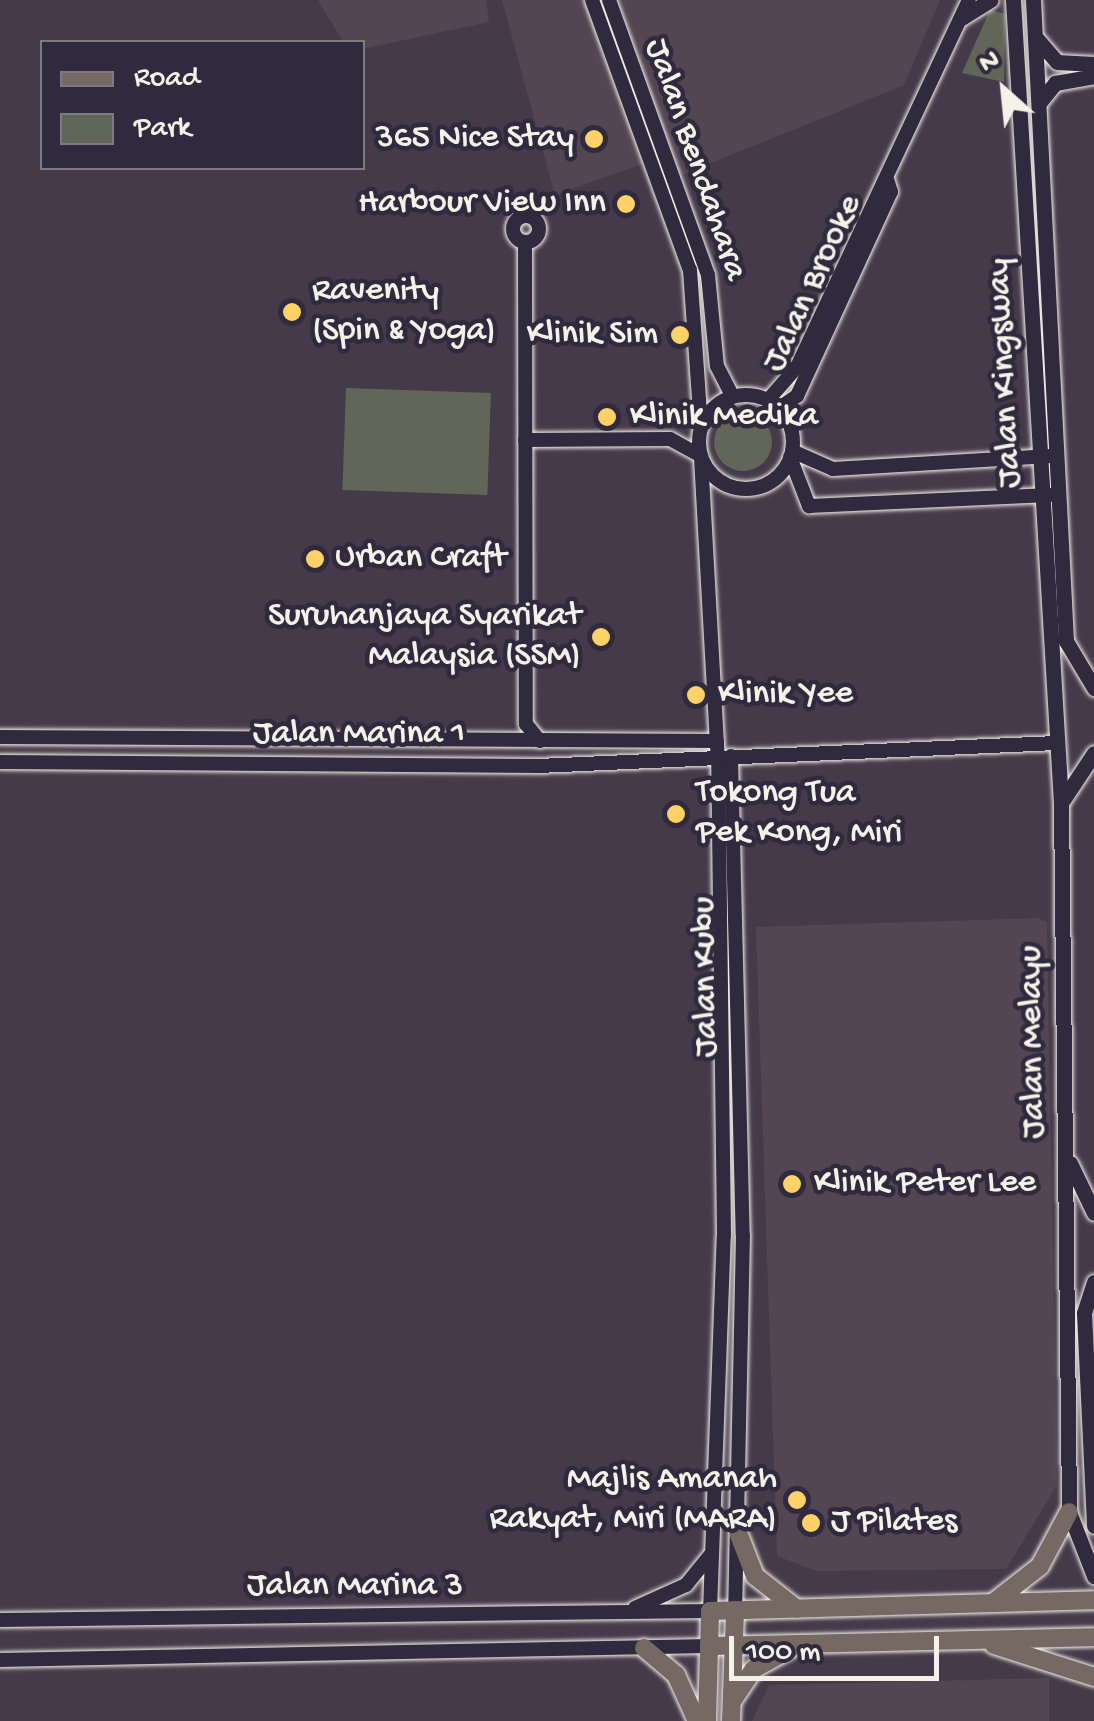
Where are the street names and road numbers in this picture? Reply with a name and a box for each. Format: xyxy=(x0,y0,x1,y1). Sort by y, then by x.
street label: Jalan Bendahara xyxy=(633,34,755,286)
street label: Jalan Brooke xyxy=(755,189,873,379)
street label: Jalan Kingsway xyxy=(979,257,1033,489)
street label: Jalan Marina 1 xyxy=(253,714,465,756)
street label: Jalan Kubu xyxy=(685,896,729,1058)
street label: Jalan Melayu xyxy=(1011,945,1057,1139)
street label: Jalan Marina 3 xyxy=(247,1566,463,1608)

